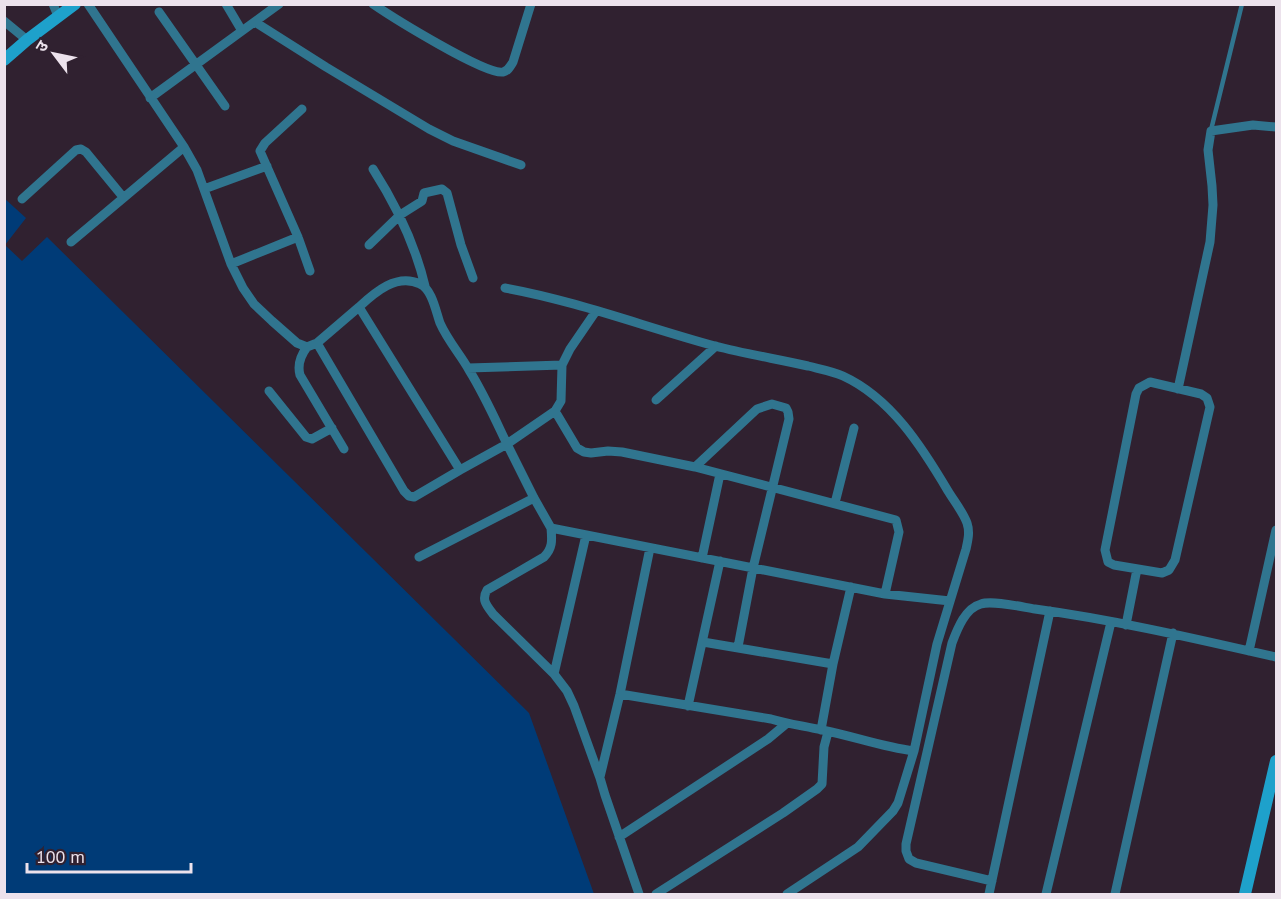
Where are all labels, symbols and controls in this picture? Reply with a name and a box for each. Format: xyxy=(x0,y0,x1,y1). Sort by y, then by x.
north arrow xyxy=(24,24,84,84)
text: उ xyxy=(30,36,53,55)
scale bar xyxy=(27,836,190,874)
text: 100 m xyxy=(36,845,85,868)

